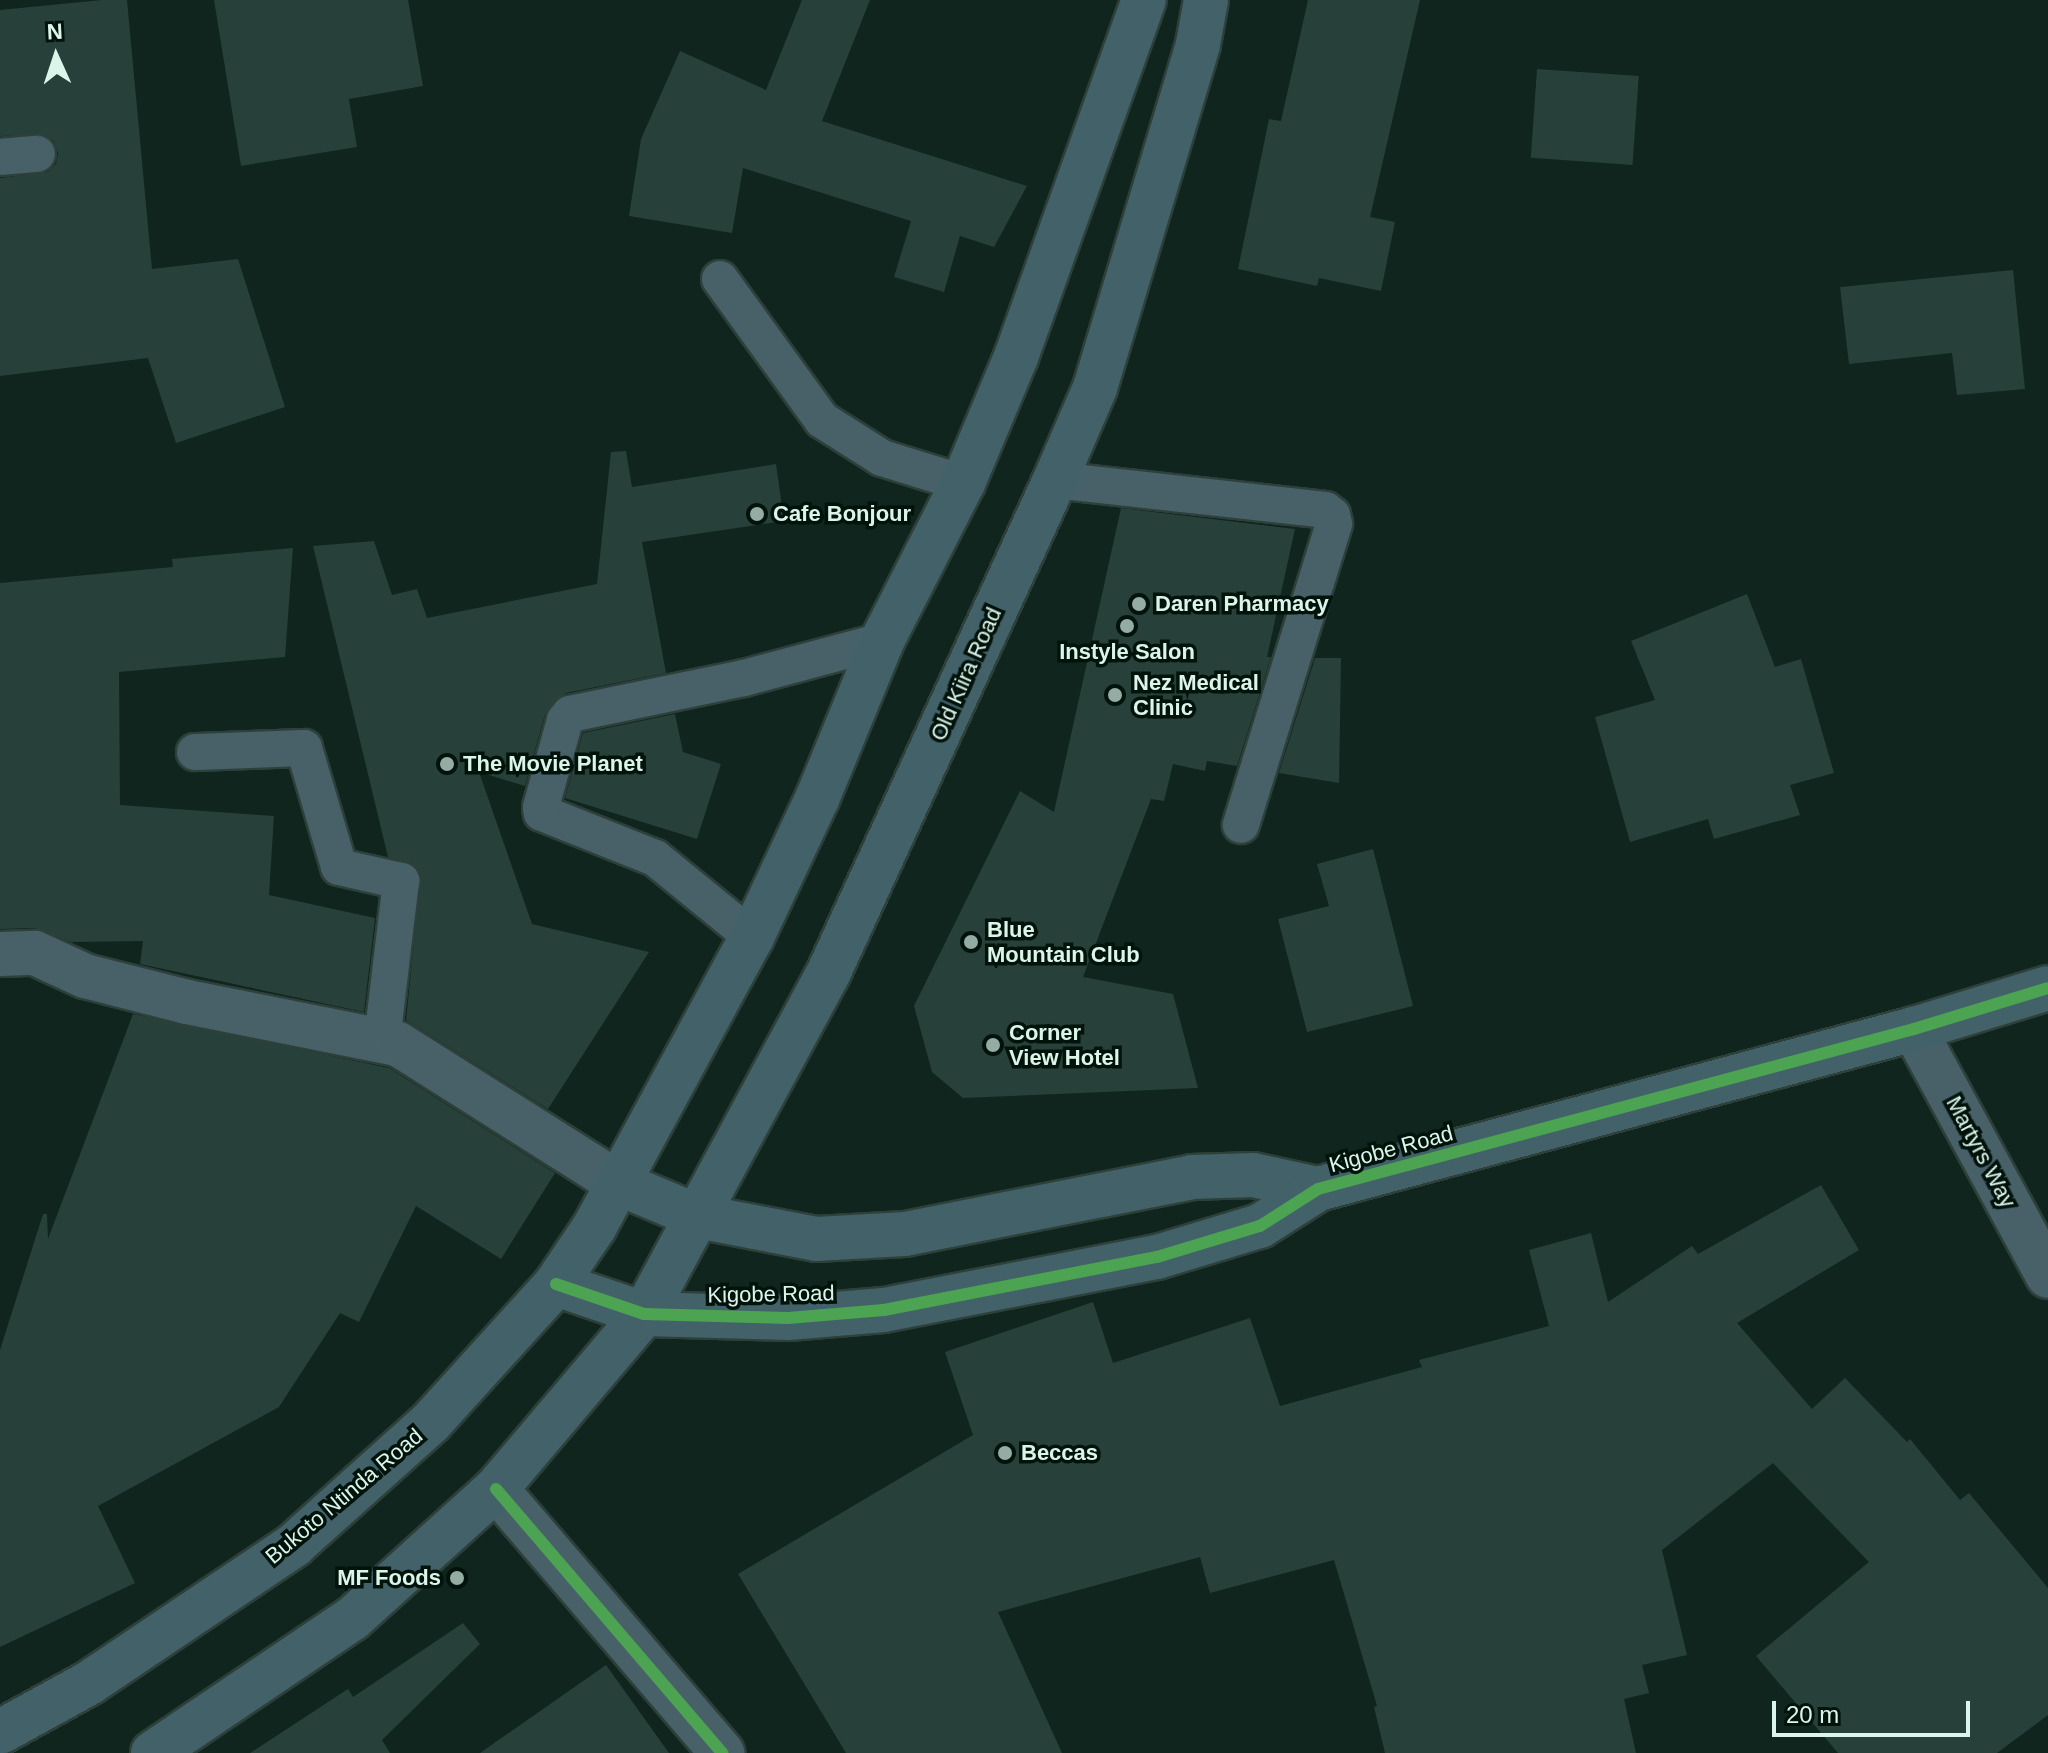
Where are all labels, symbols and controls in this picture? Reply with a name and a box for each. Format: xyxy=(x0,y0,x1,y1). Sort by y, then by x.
north arrow xyxy=(16,16,96,96)
text: N xyxy=(46,19,63,44)
place label: Cafe Bonjour xyxy=(773,501,911,527)
marker: Cafe Bonjour xyxy=(748,505,766,523)
place label: Daren Pharmacy xyxy=(1155,591,1329,617)
marker: Daren Pharmacy xyxy=(1130,595,1148,613)
street label: Old Kiira Road xyxy=(925,603,1007,745)
marker: Instyle Salon xyxy=(1118,617,1136,635)
place label: Instyle Salon xyxy=(1059,639,1195,665)
place label: Nez Medical Clinic xyxy=(1133,669,1259,720)
marker: Nez Medical Clinic xyxy=(1104,684,1126,706)
place label: The Movie Planet xyxy=(463,751,643,777)
marker: The Movie Planet xyxy=(438,755,456,773)
place label: Blue Mountain Club xyxy=(987,916,1140,968)
marker: Blue Mountain Club xyxy=(962,933,980,951)
place label: Corner View Hotel xyxy=(1009,1019,1120,1070)
marker: Corner View Hotel xyxy=(984,1036,1002,1054)
street label: Martyrs Way xyxy=(1941,1092,2021,1212)
street label: Kigobe Road xyxy=(1326,1120,1456,1178)
street label: Kigobe Road xyxy=(707,1280,835,1308)
street label: Bukoto Ntinda Road xyxy=(260,1423,428,1569)
place label: Beccas xyxy=(1021,1440,1098,1466)
marker: Beccas xyxy=(996,1444,1014,1462)
place label: MF Foods xyxy=(337,1565,441,1591)
marker: MF Foods xyxy=(448,1569,466,1587)
scale bar xyxy=(1776,1685,1974,1735)
text: 20 m xyxy=(1786,1701,1839,1728)

